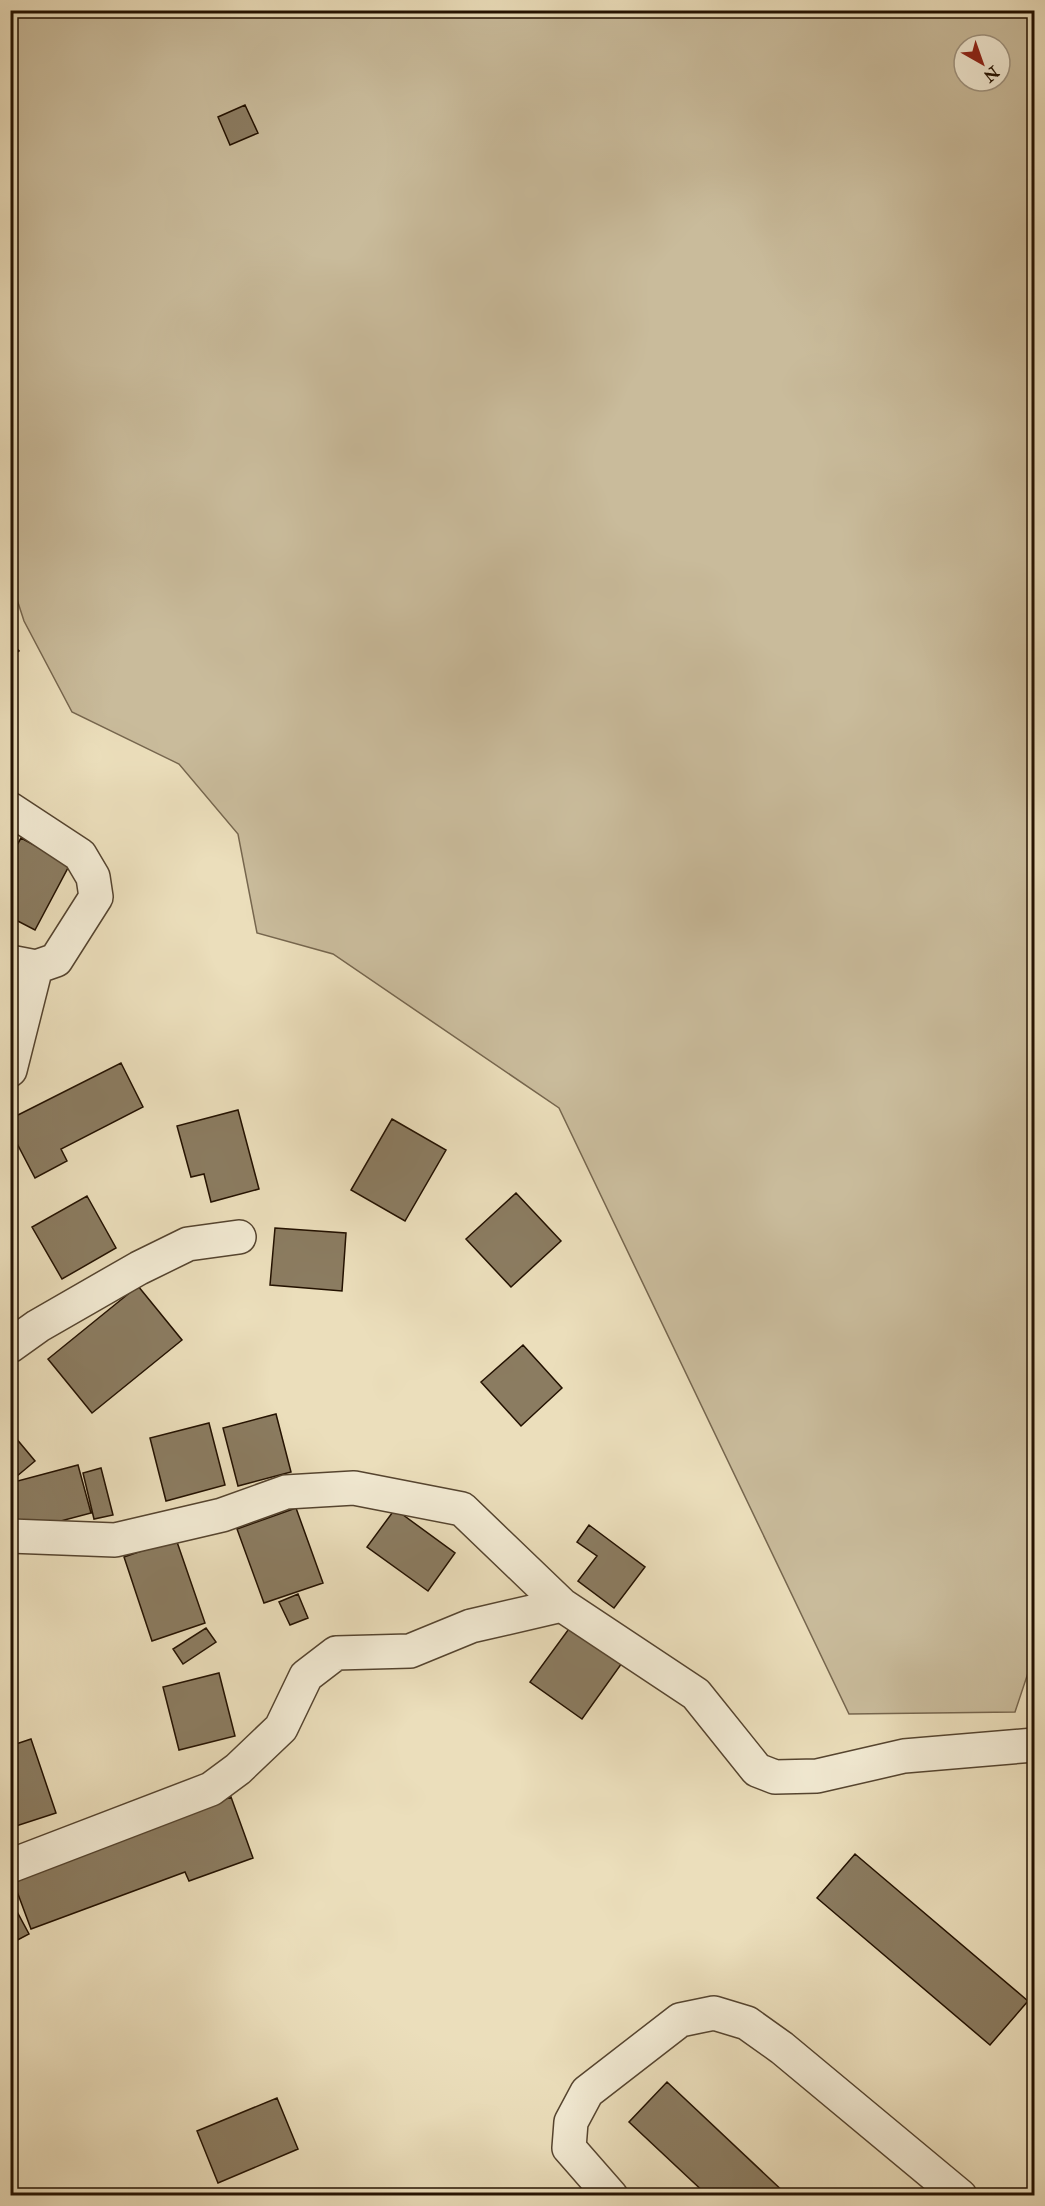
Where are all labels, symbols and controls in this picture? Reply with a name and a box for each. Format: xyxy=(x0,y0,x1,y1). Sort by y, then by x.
north arrow xyxy=(952,33,1012,93)
text: N xyxy=(979,61,1004,86)

